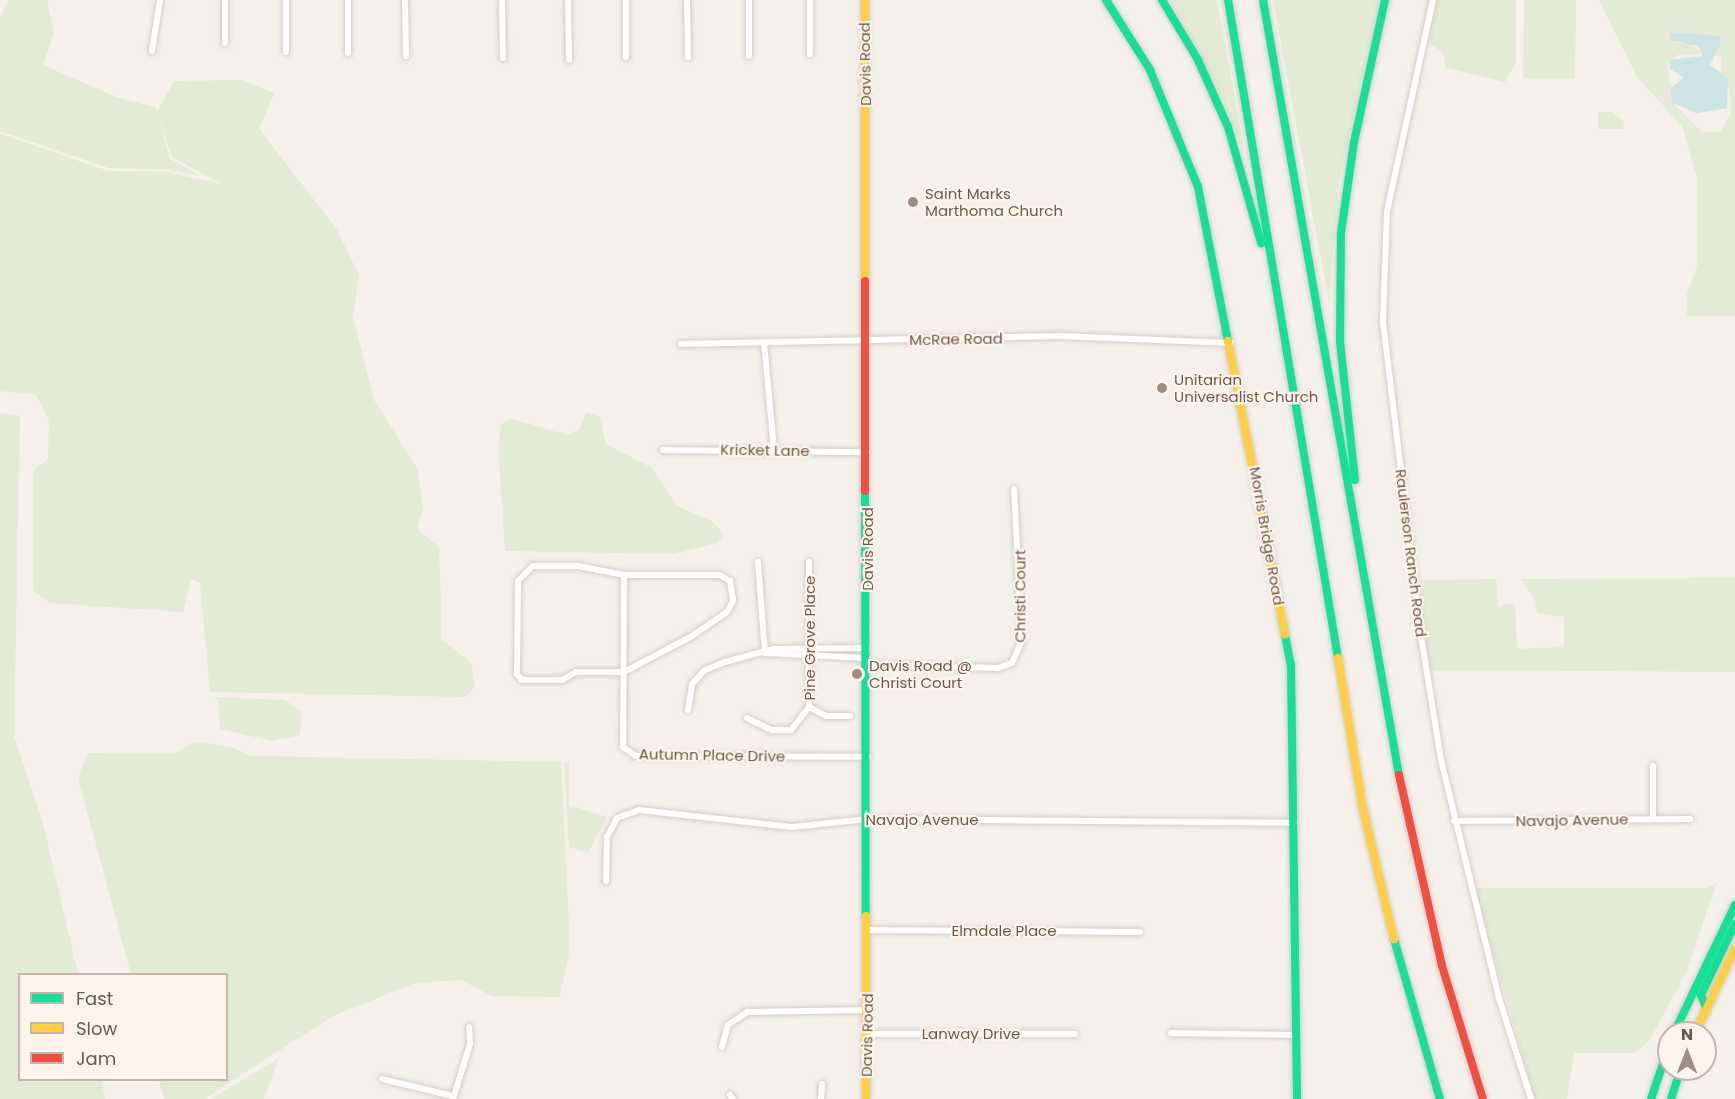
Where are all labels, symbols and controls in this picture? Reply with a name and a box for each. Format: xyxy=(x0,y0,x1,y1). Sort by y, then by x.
street label: Davis Road xyxy=(855,22,875,106)
place label: Saint Marks Marthoma Church xyxy=(925,184,1063,219)
marker: Saint Marks Marthoma Church xyxy=(906,195,920,209)
street label: McRae Road xyxy=(909,329,1003,349)
place label: Unitarian Universalist Church xyxy=(1174,370,1318,405)
marker: Unitarian Universalist Church xyxy=(1155,381,1169,395)
street label: Kricket Lane xyxy=(720,440,810,460)
street label: Morris Bridge Road xyxy=(1246,465,1288,607)
street label: Raulerson Ranch Road xyxy=(1392,468,1430,638)
street label: Davis Road xyxy=(859,507,877,591)
street label: Christi Court xyxy=(1011,549,1029,643)
street label: Pine Grove Place xyxy=(801,576,819,700)
place label: Davis Road @ Christi Court xyxy=(869,656,972,691)
marker: Davis Road @ Christi Court xyxy=(850,667,864,681)
street label: Autumn Place Drive xyxy=(639,745,785,765)
street label: Navajo Avenue xyxy=(1515,810,1629,830)
street label: Navajo Avenue xyxy=(866,811,978,829)
street label: Elmdale Place xyxy=(951,922,1057,940)
legend xyxy=(18,973,228,1081)
text: Fast xyxy=(76,986,113,1011)
street label: Davis Road xyxy=(857,993,877,1077)
text: Slow xyxy=(76,1016,117,1041)
north arrow xyxy=(1657,1021,1717,1081)
text: N xyxy=(1681,1023,1693,1046)
street label: Lanway Drive xyxy=(922,1025,1020,1043)
text: Jam xyxy=(76,1046,116,1071)

